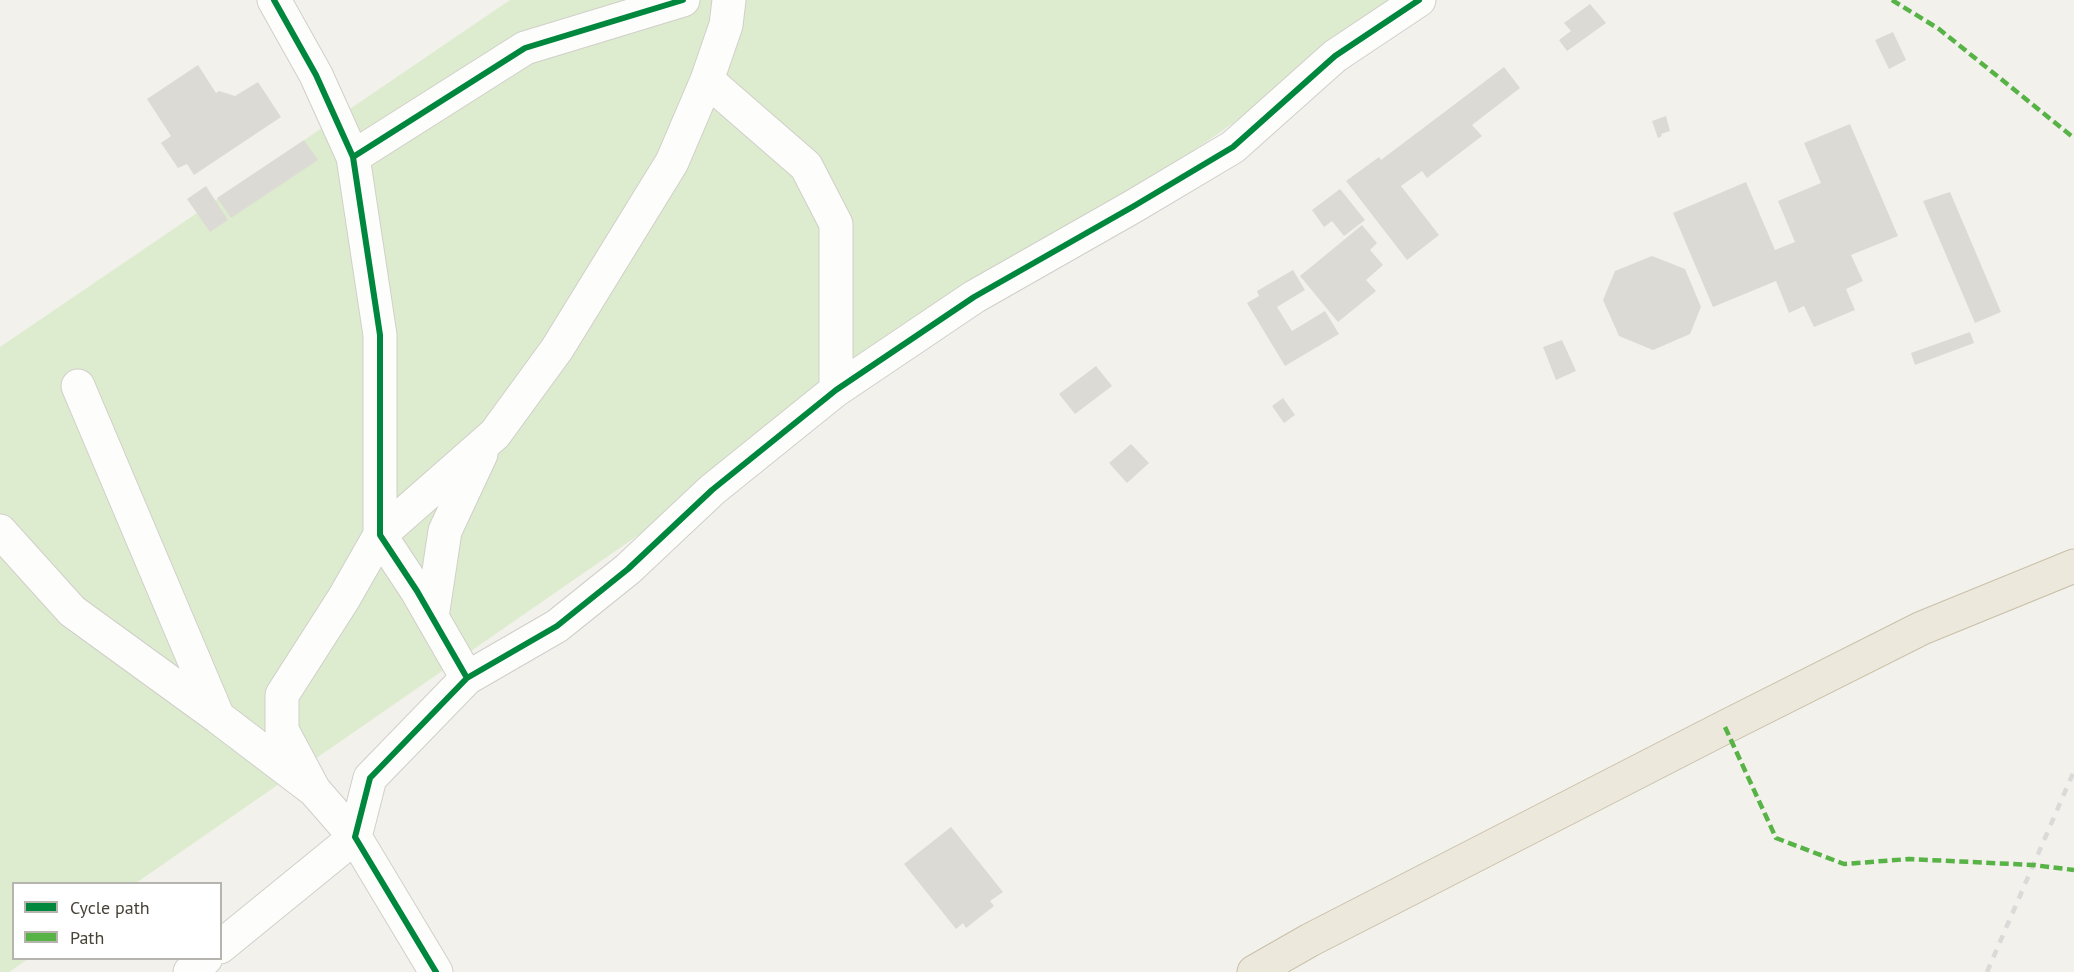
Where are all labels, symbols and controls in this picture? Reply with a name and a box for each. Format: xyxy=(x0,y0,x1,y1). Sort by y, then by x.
legend xyxy=(12,882,222,960)
text: Cycle path xyxy=(70,896,150,919)
text: Path xyxy=(70,926,104,949)

